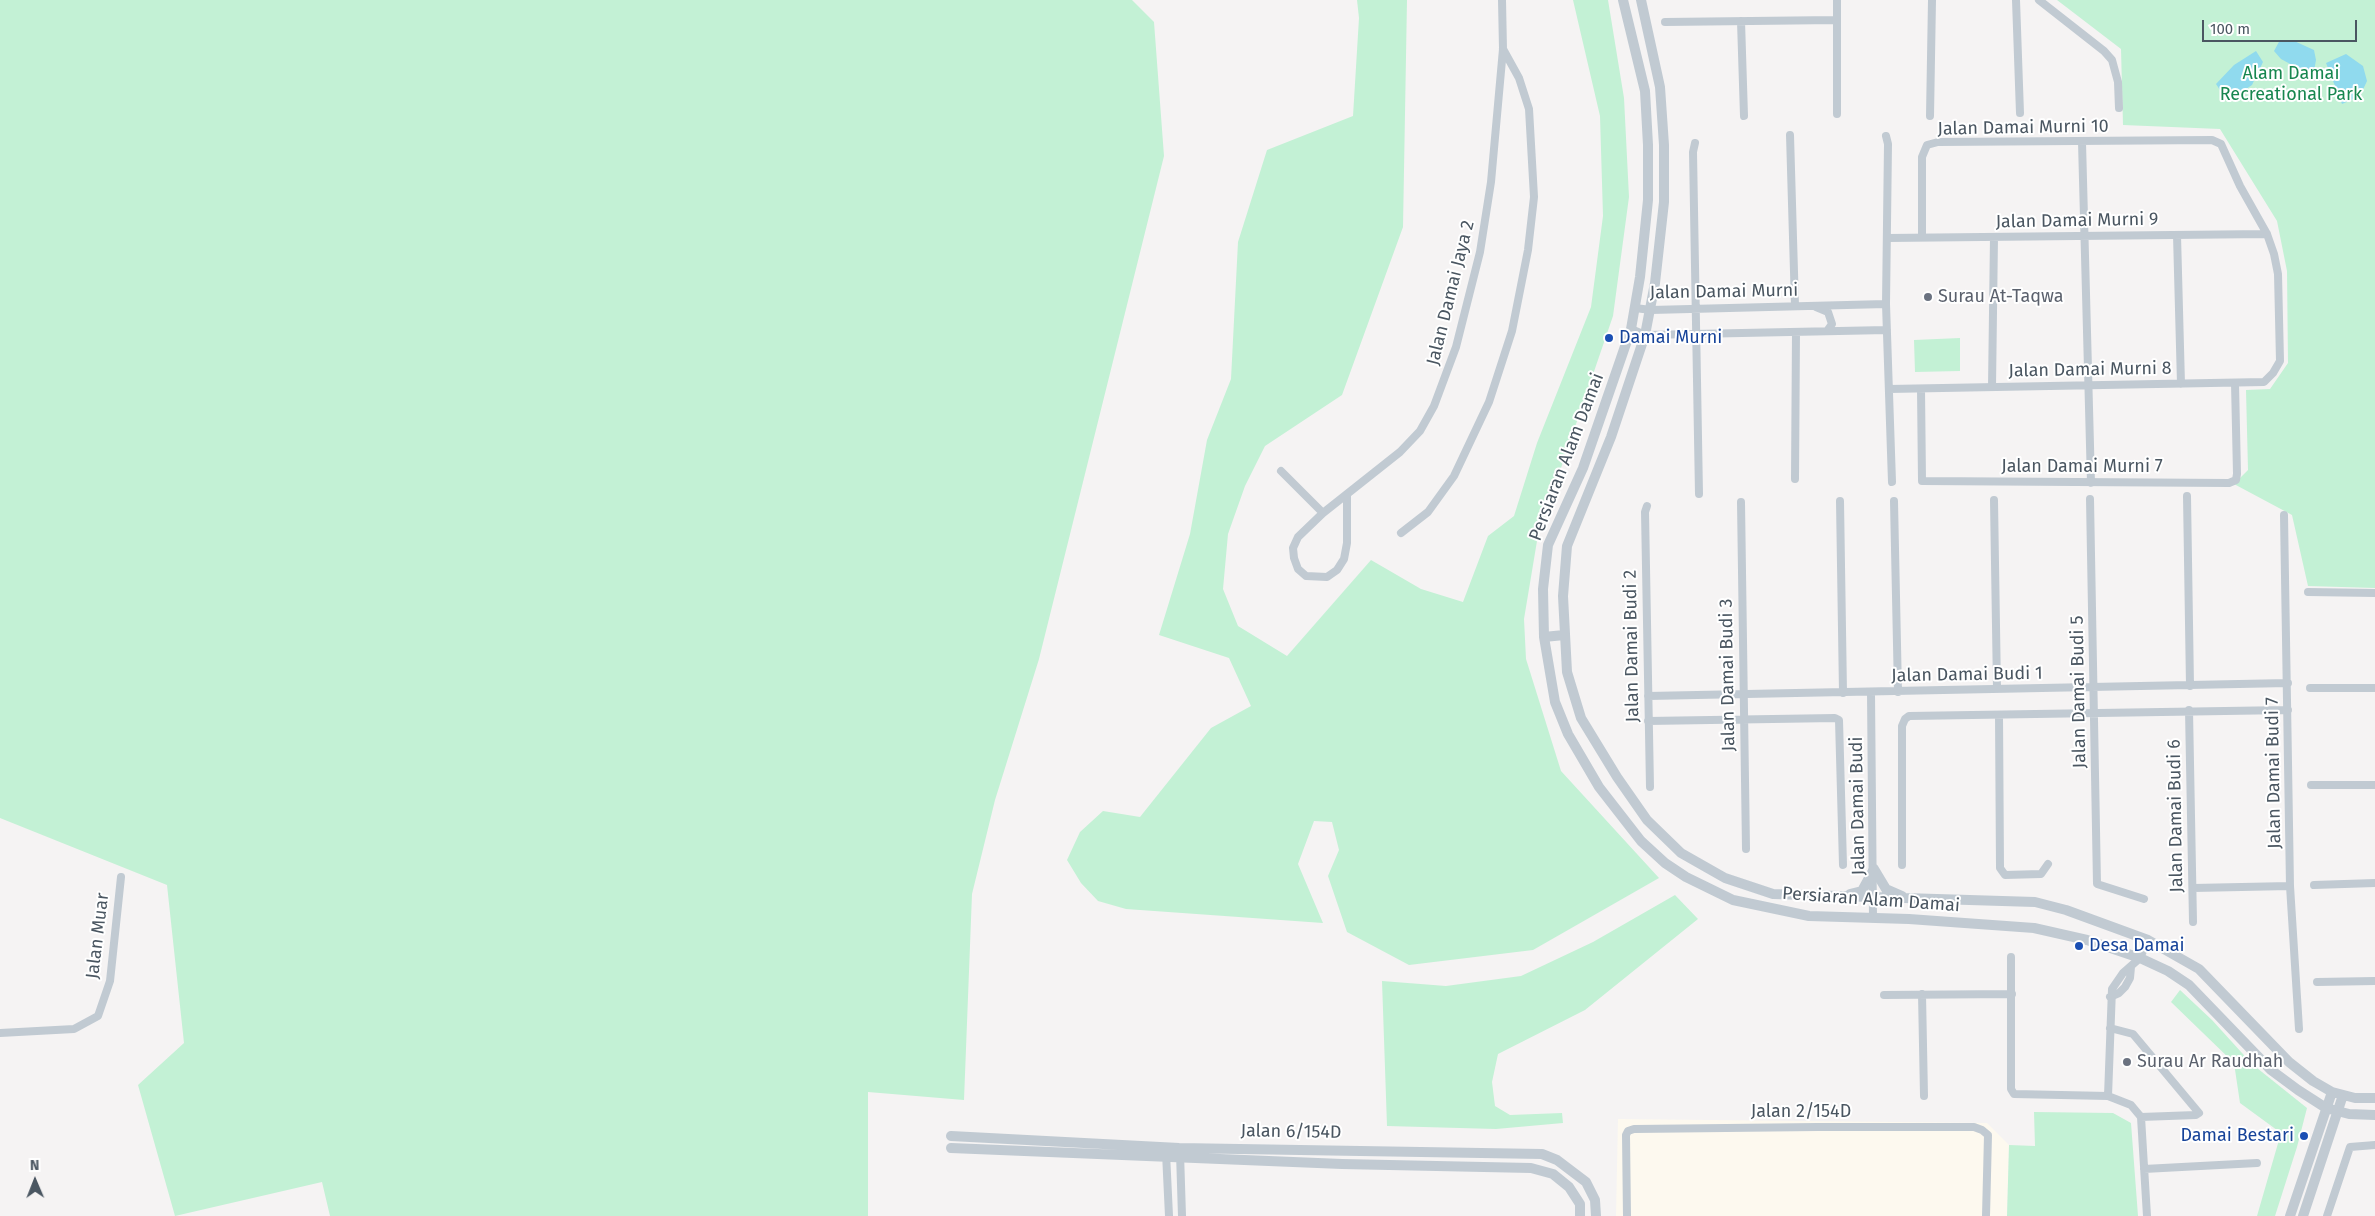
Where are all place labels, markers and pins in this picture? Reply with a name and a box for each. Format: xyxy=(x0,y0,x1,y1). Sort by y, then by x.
place label: Surau At-Taqwa xyxy=(1938,286,2064,308)
marker: Surau At-Taqwa xyxy=(1922,291,1934,303)
place label: Damai Murni xyxy=(1619,327,1722,349)
marker: Damai Murni xyxy=(1603,332,1615,344)
place label: Desa Damai xyxy=(2089,935,2185,957)
marker: Desa Damai xyxy=(2073,940,2085,952)
place label: Surau Ar Raudhah xyxy=(2137,1051,2283,1073)
marker: Surau Ar Raudhah xyxy=(2121,1056,2133,1068)
place label: Damai Bestari xyxy=(2180,1125,2294,1147)
marker: Damai Bestari xyxy=(2298,1130,2310,1142)

